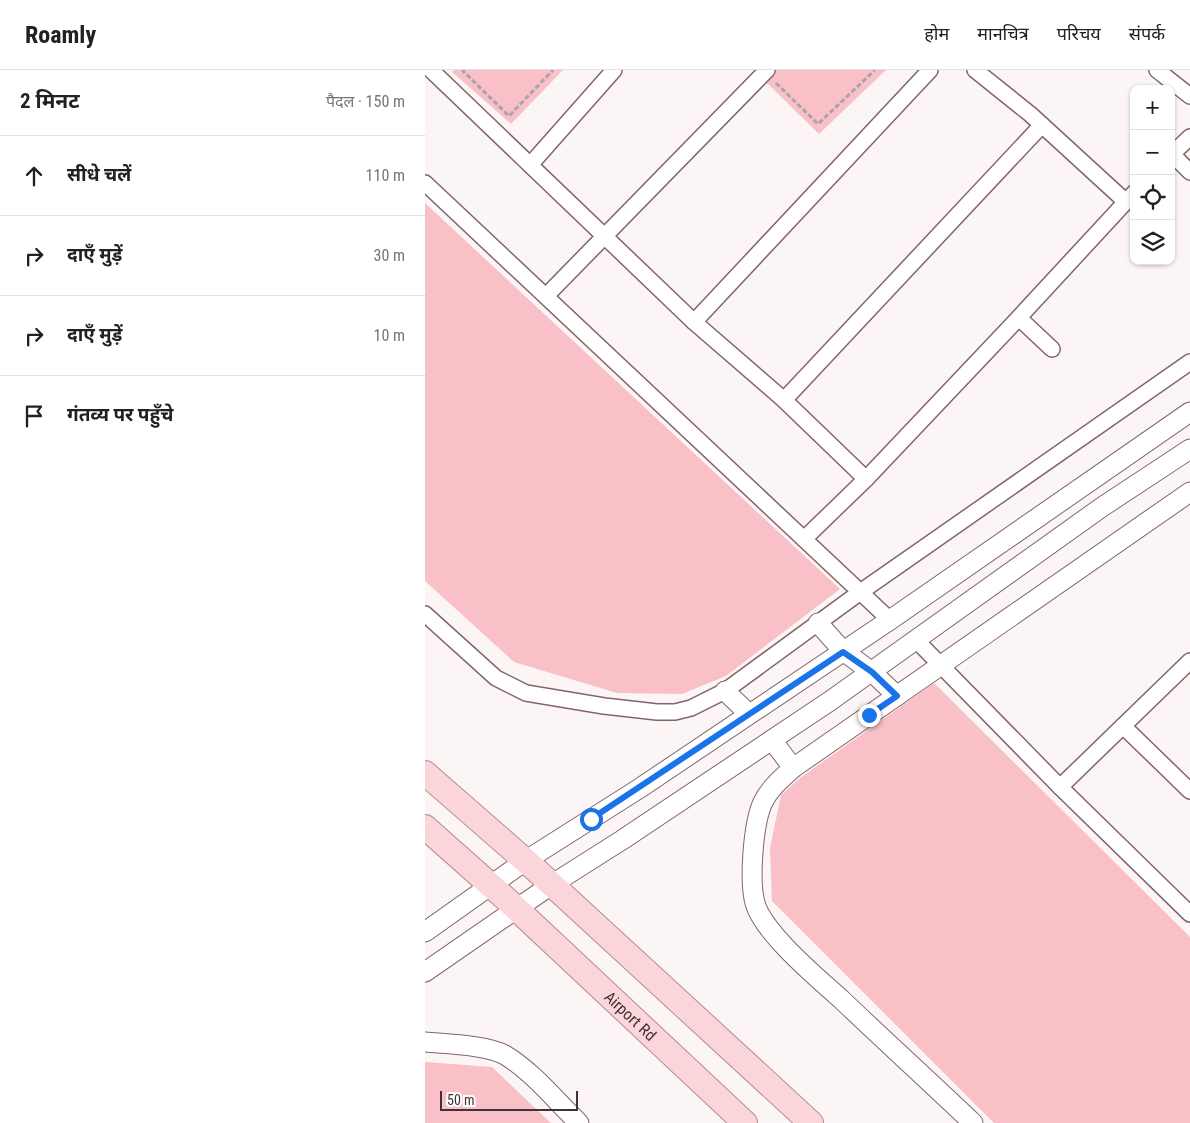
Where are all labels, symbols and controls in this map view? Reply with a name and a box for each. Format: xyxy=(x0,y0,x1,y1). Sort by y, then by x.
text: Roamly xyxy=(25,21,96,49)
text: होम xyxy=(924,23,949,44)
text: मानचित्र xyxy=(977,23,1029,44)
text: परिचय xyxy=(1057,23,1101,44)
text: संपर्क xyxy=(1129,23,1165,44)
map controls xyxy=(1130,85,1175,265)
button: + xyxy=(1130,85,1175,130)
text: 2 मिनट xyxy=(20,89,80,113)
text: पैदल · 150 m xyxy=(326,92,405,111)
button: − xyxy=(1130,130,1175,175)
icon: ahead xyxy=(20,162,48,190)
text: सीधे चलें xyxy=(67,163,131,186)
text: 110 m xyxy=(366,166,405,185)
button: locate xyxy=(1130,175,1175,220)
button: layers xyxy=(1130,220,1175,265)
icon: right xyxy=(20,242,48,270)
text: दाएँ मुड़ें xyxy=(67,243,122,266)
text: 30 m xyxy=(373,246,405,265)
icon: right xyxy=(20,322,48,350)
text: दाएँ मुड़ें xyxy=(67,323,122,346)
text: 10 m xyxy=(373,326,405,345)
icon: arrive xyxy=(20,402,48,430)
text: गंतव्य पर पहुँचे xyxy=(67,403,173,426)
route end xyxy=(858,704,881,727)
route start xyxy=(580,808,603,831)
street label: Airport Rd xyxy=(600,987,660,1045)
scale bar xyxy=(440,1088,577,1111)
text: 50 m xyxy=(447,1092,475,1108)

